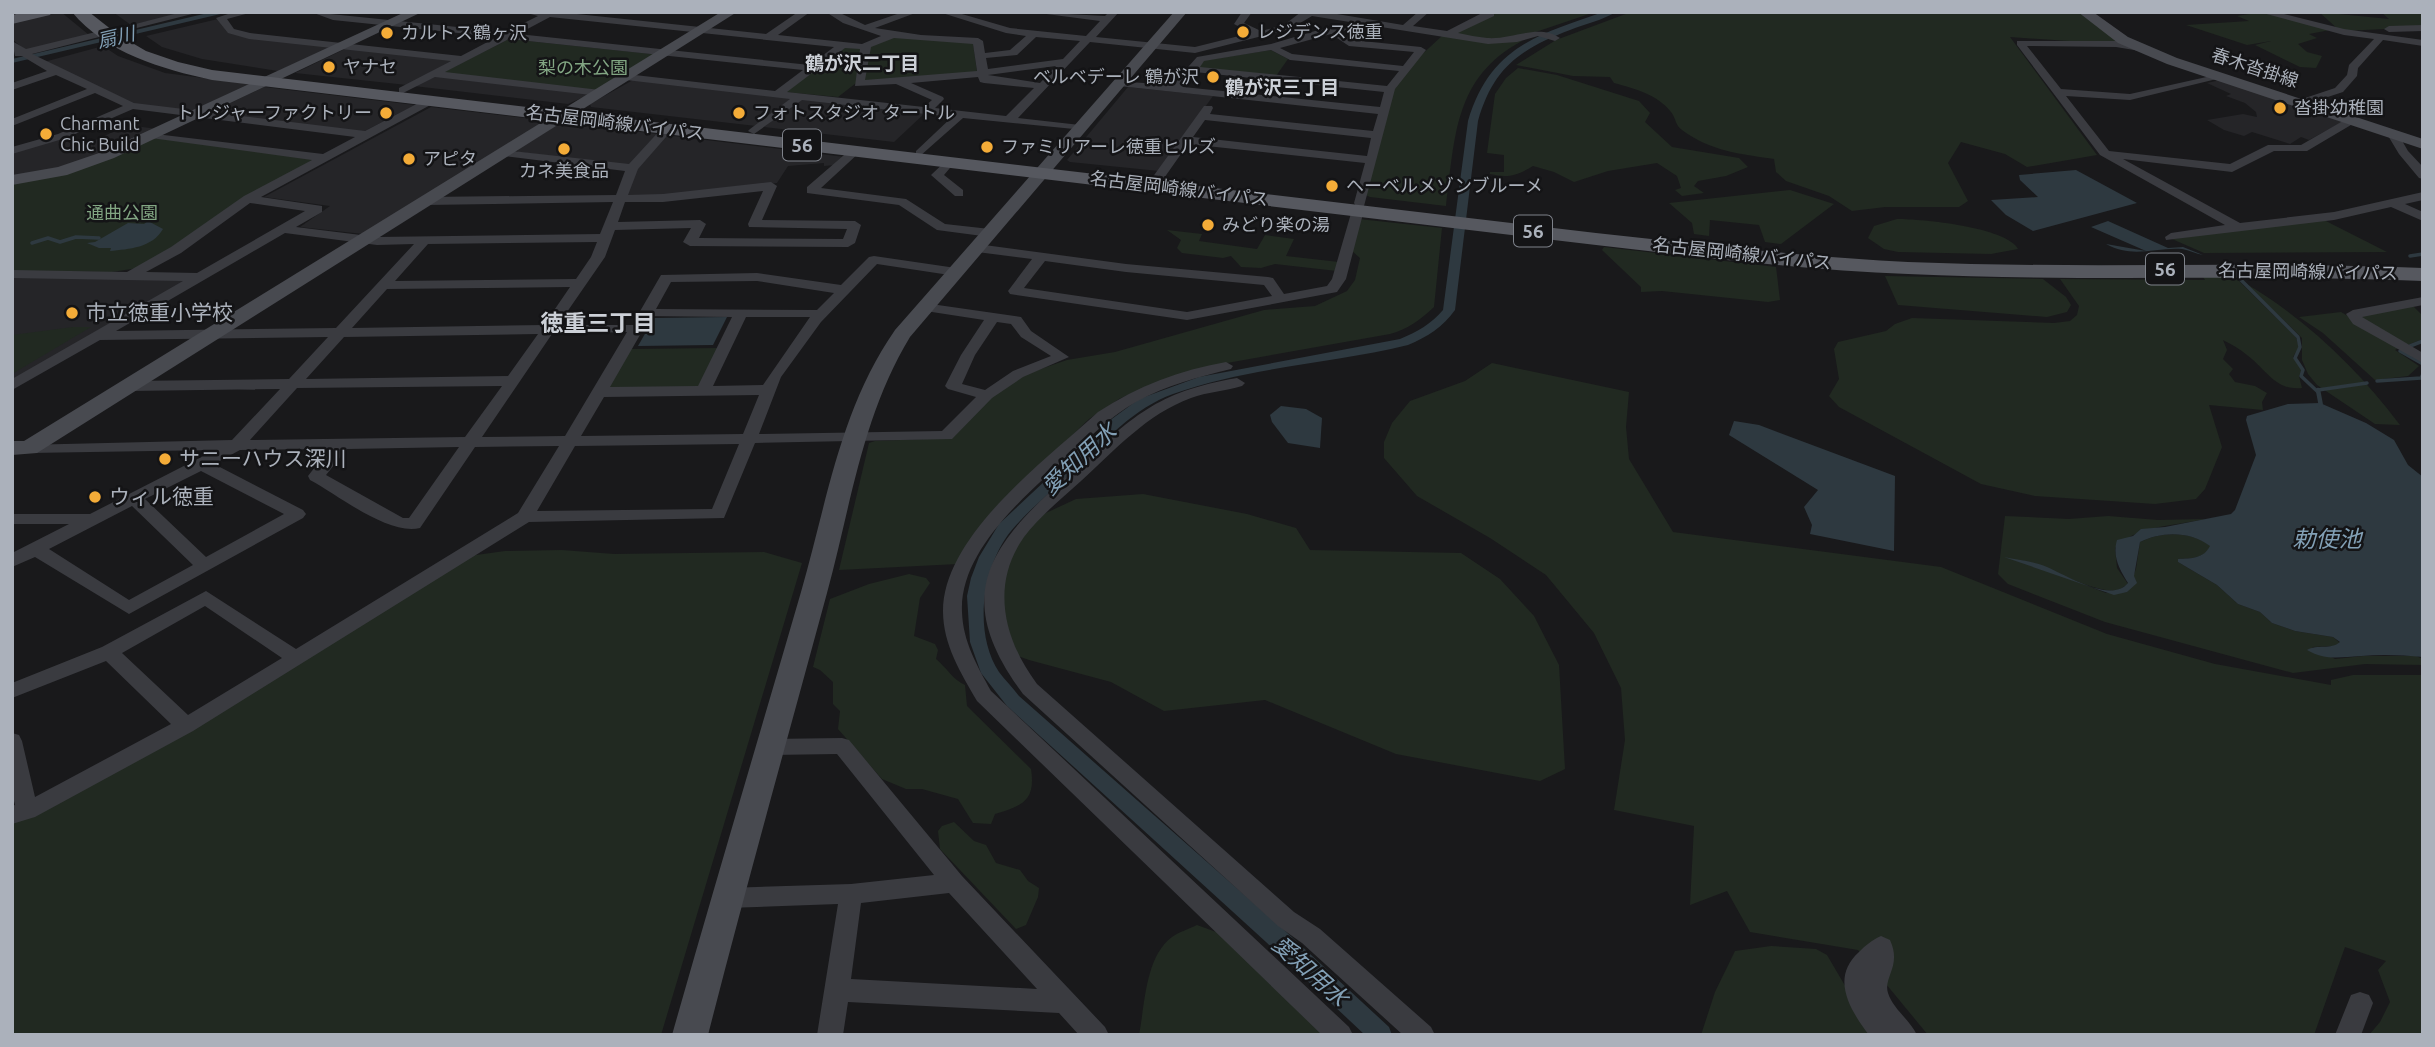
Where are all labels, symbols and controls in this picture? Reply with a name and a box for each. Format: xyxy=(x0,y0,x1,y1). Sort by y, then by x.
place label: レジデンス徳重 xyxy=(1257,21,1383,41)
water label: 扇川 xyxy=(95,22,139,52)
place label: カルトス鶴ヶ沢 xyxy=(401,22,527,42)
marker: レジデンス徳重 xyxy=(1235,24,1251,40)
marker: カルトス鶴ヶ沢 xyxy=(379,25,395,41)
street label: 春木沓掛線 xyxy=(2209,44,2301,90)
district label: 鶴が沢二丁目 xyxy=(805,52,919,74)
place label: ヤナセ xyxy=(343,56,397,76)
park label: 梨の木公園 xyxy=(538,57,628,77)
marker: ヤナセ xyxy=(321,59,337,75)
place label: ベルベデーレ 鶴が沢 xyxy=(1033,66,1199,86)
marker: ベルベデーレ 鶴が沢 xyxy=(1205,69,1221,85)
district label: 鶴が沢三丁目 xyxy=(1225,76,1339,98)
place label: 沓掛幼稚園 xyxy=(2294,97,2384,117)
marker: 沓掛幼稚園 xyxy=(2272,100,2288,116)
street label: 名古屋岡崎線バイパス xyxy=(525,101,705,143)
place label: トレジャーファクトリー xyxy=(176,102,372,122)
place label: フォトスタジオ タートル xyxy=(753,102,955,122)
marker: トレジャーファクトリー xyxy=(378,105,394,121)
marker: フォトスタジオ タートル xyxy=(731,105,747,121)
place label: Charmant Chic Build xyxy=(60,113,140,154)
marker: Charmant Chic Build xyxy=(38,126,54,142)
road number: 56 xyxy=(783,130,821,160)
place label: ファミリアーレ徳重ヒルズ xyxy=(1001,136,1216,156)
marker: ファミリアーレ徳重ヒルズ xyxy=(979,139,995,155)
marker: カネ美食品 xyxy=(556,141,572,157)
place label: アピタ xyxy=(423,148,477,168)
marker: アピタ xyxy=(401,151,417,167)
place label: カネ美食品 xyxy=(519,160,609,180)
street label: 名古屋岡崎線バイパス xyxy=(1089,167,1269,209)
place label: ヘーベルメゾンブルーメ xyxy=(1346,175,1543,195)
marker: ヘーベルメゾンブルーメ xyxy=(1324,178,1340,194)
park label: 通曲公園 xyxy=(86,202,158,222)
place label: みどり楽の湯 xyxy=(1222,214,1330,234)
road number: 56 xyxy=(1514,216,1552,246)
marker: みどり楽の湯 xyxy=(1200,217,1216,233)
street label: 名古屋岡崎線バイパス xyxy=(1652,234,1832,272)
road number: 56 xyxy=(2146,254,2184,284)
street label: 名古屋岡崎線バイパス xyxy=(2218,259,2398,283)
place label: 市立徳重小学校 xyxy=(86,300,233,324)
marker: 市立徳重小学校 xyxy=(64,305,80,321)
district label: 徳重三丁目 xyxy=(541,310,656,335)
water label: 愛知用水 xyxy=(1036,416,1123,499)
place label: サニーハウス深川 xyxy=(179,446,347,470)
marker: サニーハウス深川 xyxy=(157,451,173,467)
place label: ウィル徳重 xyxy=(109,484,214,508)
marker: ウィル徳重 xyxy=(87,489,103,505)
water label: 勅使池 xyxy=(2293,526,2364,551)
water label: 愛知用水 xyxy=(1268,931,1355,1013)

